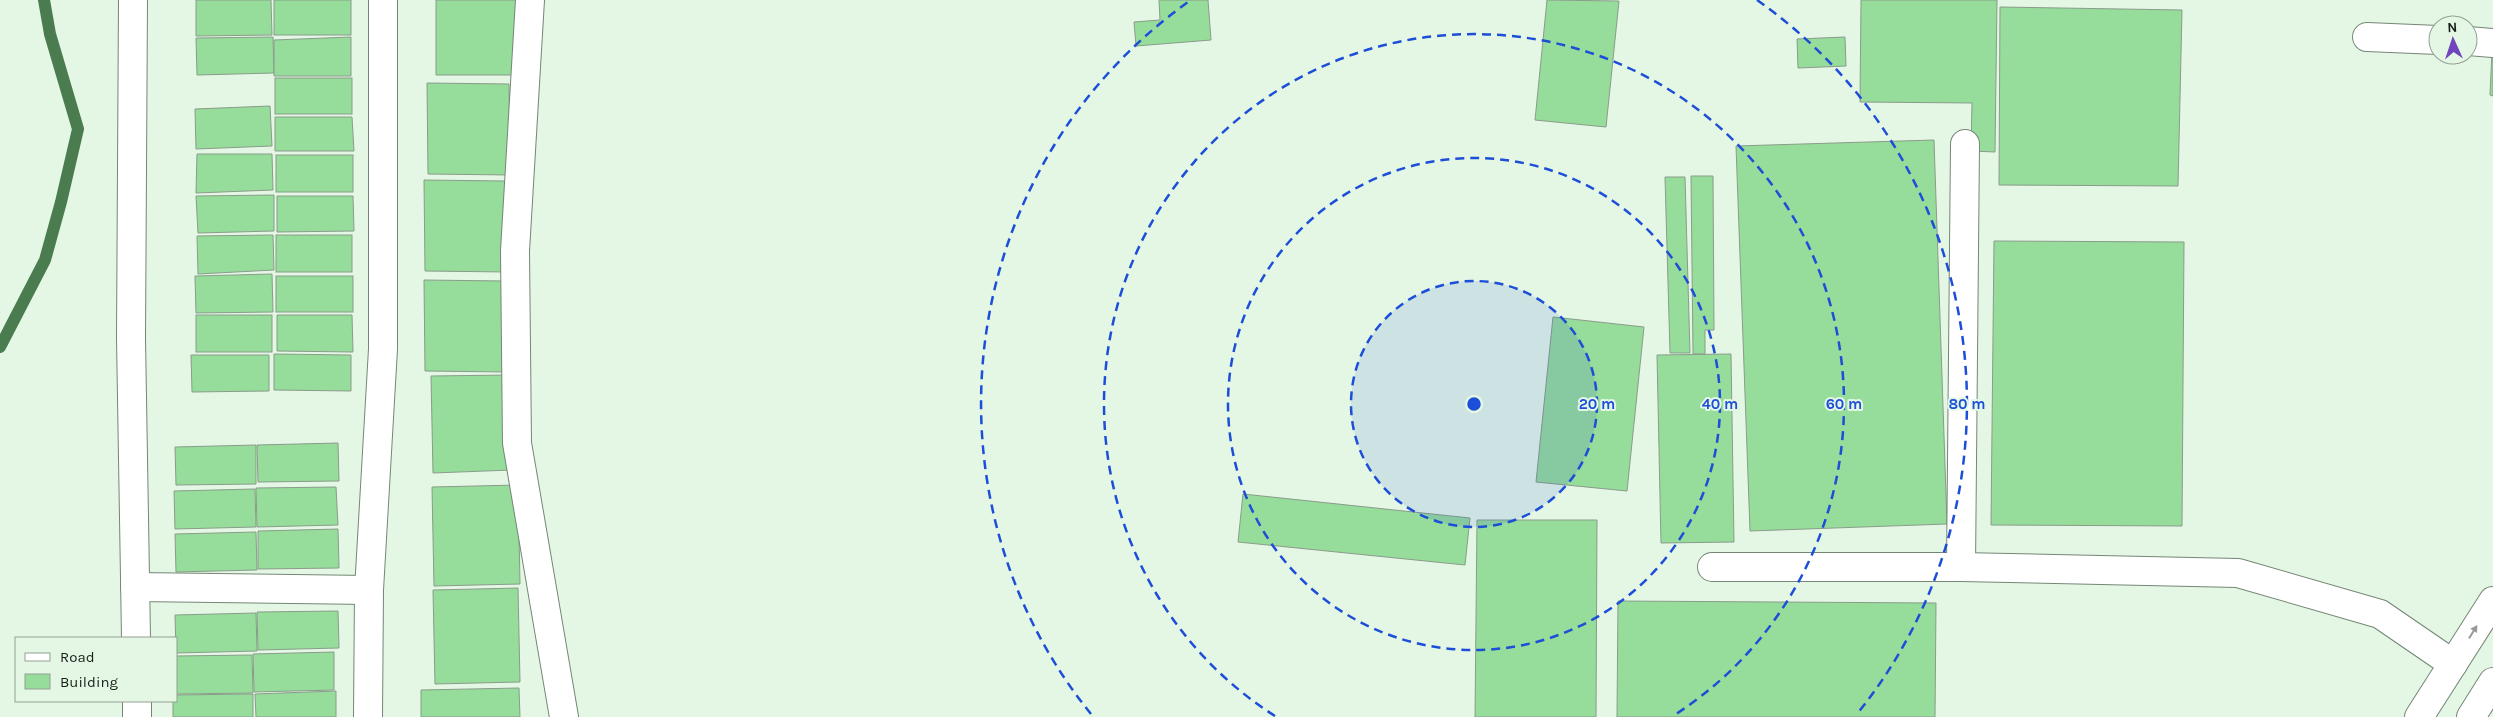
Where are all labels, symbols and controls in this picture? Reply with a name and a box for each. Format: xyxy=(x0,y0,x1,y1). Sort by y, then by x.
north arrow xyxy=(2428,15,2478,65)
text: N xyxy=(2447,19,2458,36)
centre of rings xyxy=(1465,395,1483,413)
text: 20 m xyxy=(1579,395,1615,413)
text: 40 m xyxy=(1702,395,1738,413)
text: 60 m xyxy=(1826,395,1862,413)
text: 80 m xyxy=(1948,395,1986,413)
one-way arrow xyxy=(2469,625,2478,638)
legend xyxy=(15,637,178,702)
text: Road xyxy=(60,648,95,666)
text: Building xyxy=(60,673,118,691)

